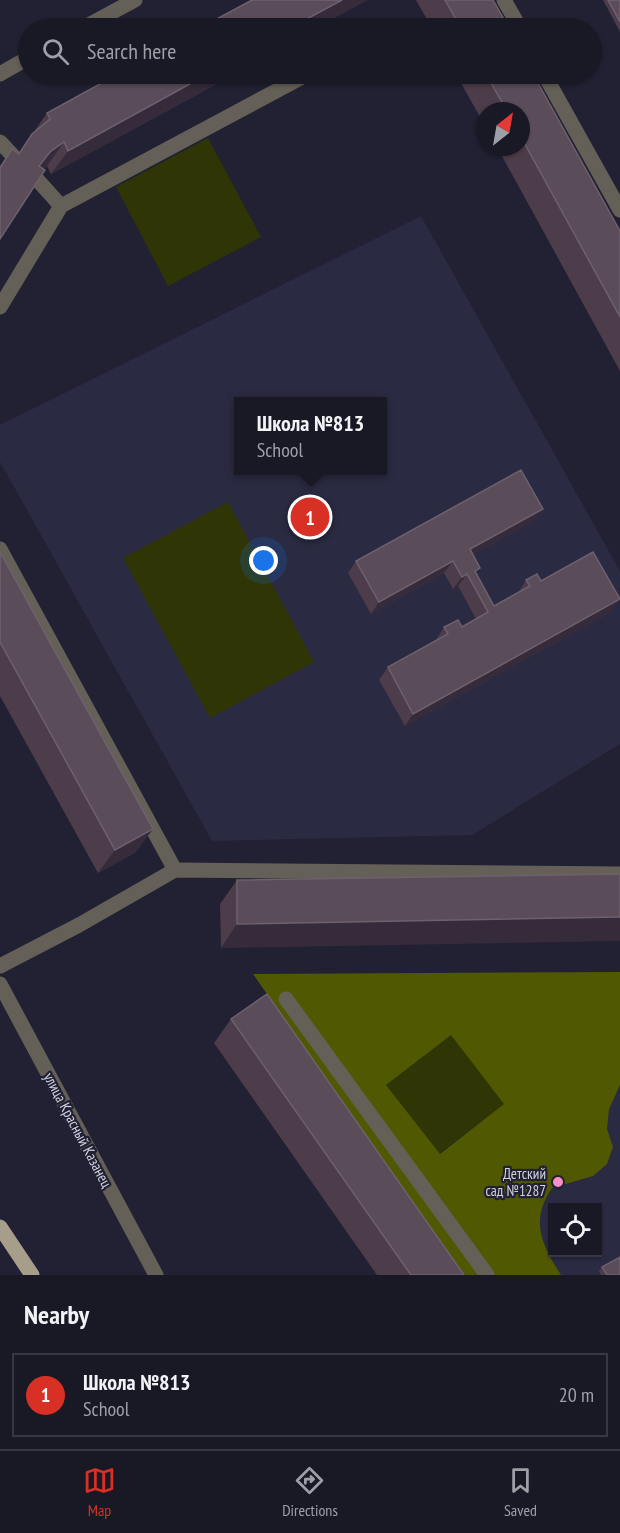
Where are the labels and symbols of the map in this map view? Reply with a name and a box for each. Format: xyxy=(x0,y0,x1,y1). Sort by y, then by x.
north arrow xyxy=(476,102,530,156)
pin: 1 xyxy=(290,494,330,540)
your location xyxy=(249,546,278,575)
street label: улица Красный Казанец xyxy=(40,1069,117,1191)
place label: Детский сад №1287 xyxy=(486,1164,546,1200)
marker: Детский сад №1287 xyxy=(551,1175,565,1189)

